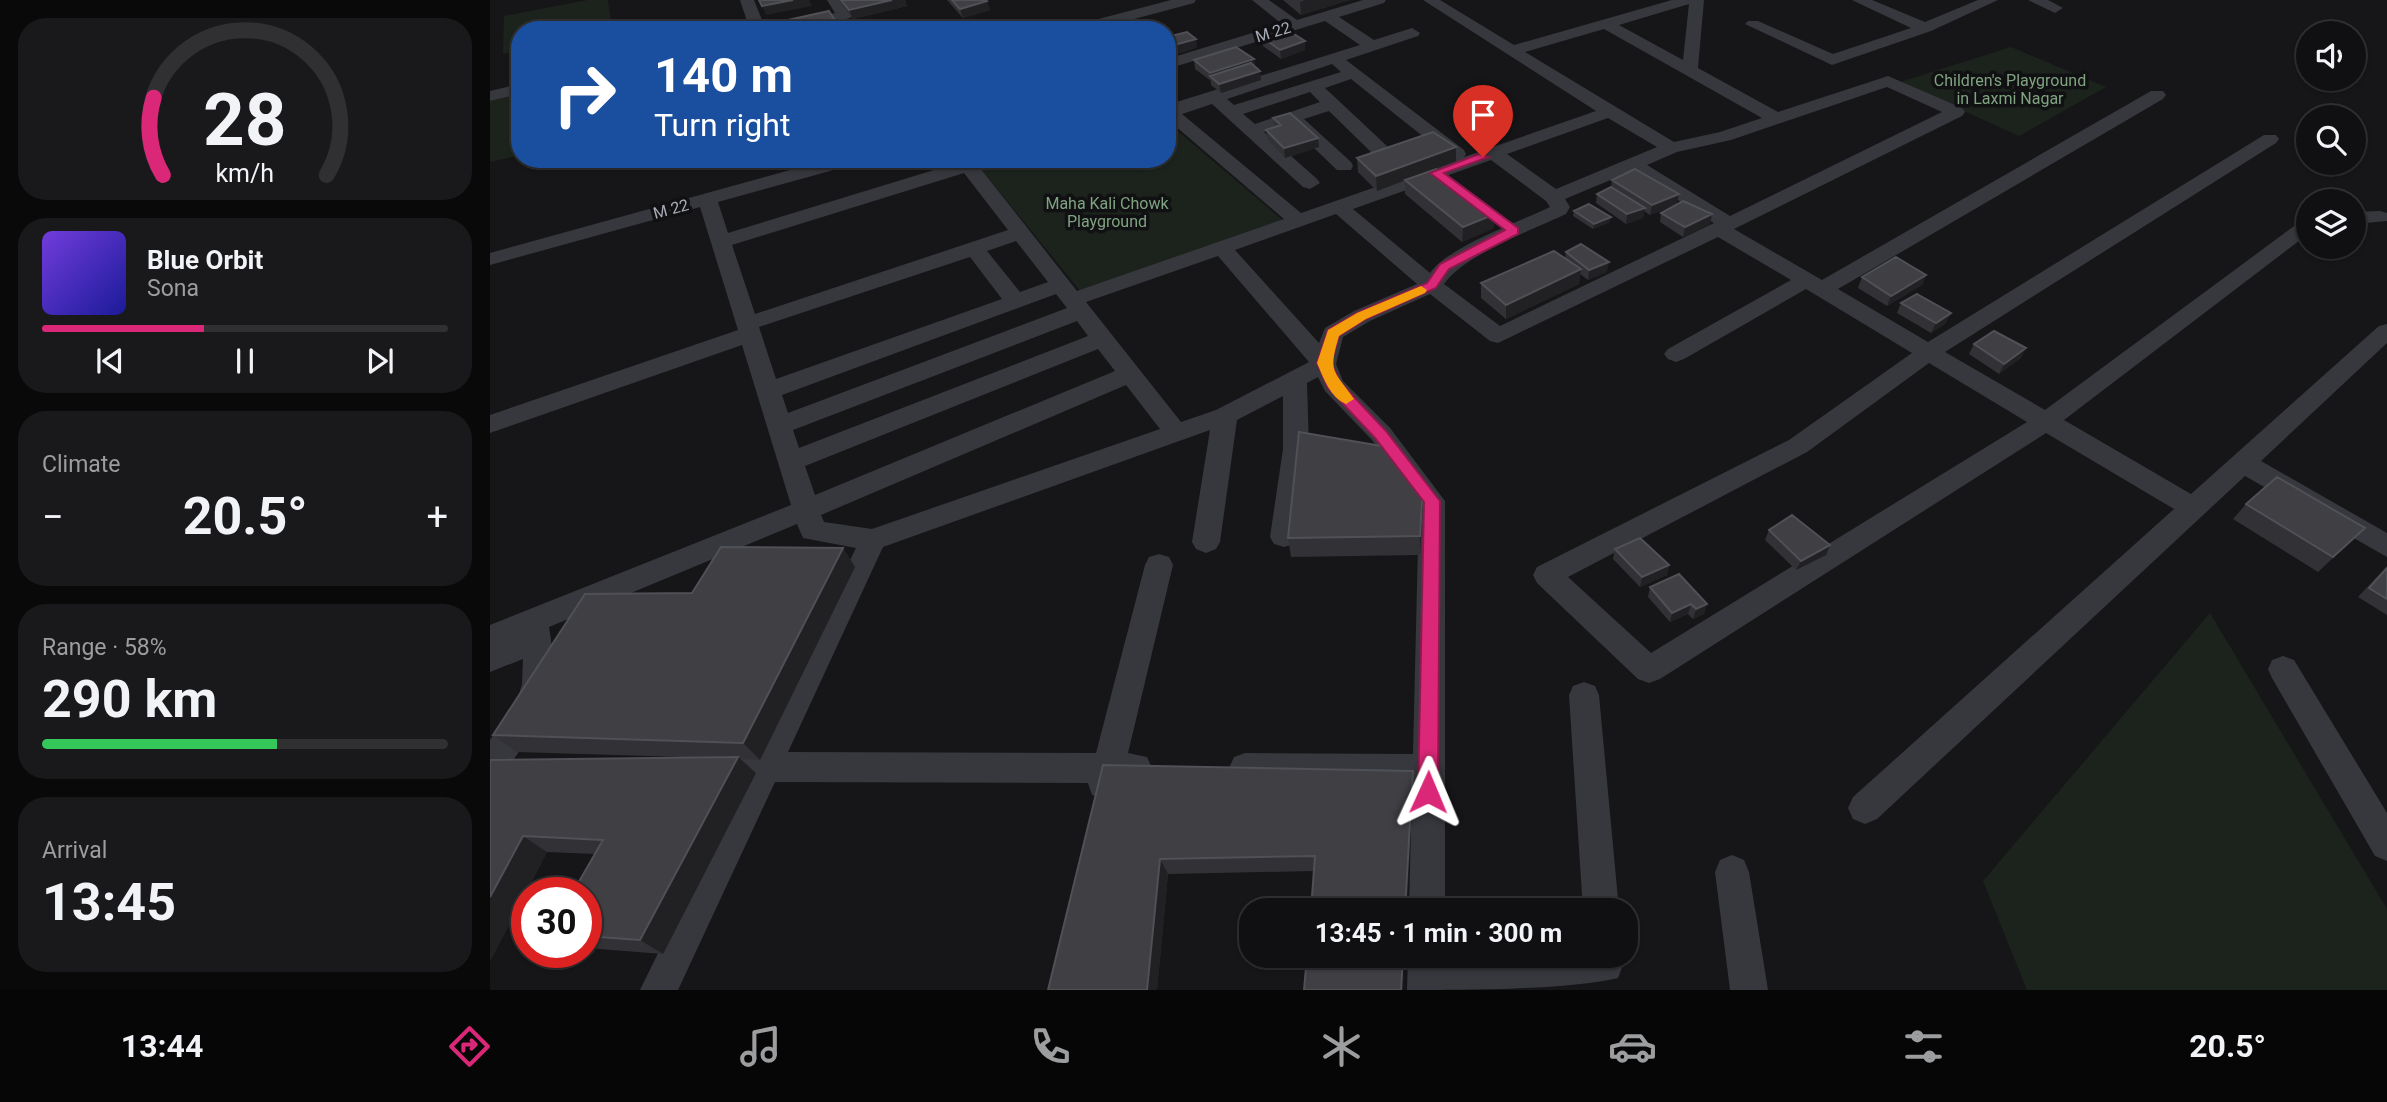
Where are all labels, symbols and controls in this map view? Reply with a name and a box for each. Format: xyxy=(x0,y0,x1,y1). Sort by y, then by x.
street label: M 22 xyxy=(1253,18,1293,46)
map controls xyxy=(2296,21,2366,259)
button: sound xyxy=(2296,21,2366,91)
text: 140 m xyxy=(654,47,793,104)
icon: right xyxy=(539,49,630,140)
park label: Children's Playground in Laxmi Nagar xyxy=(1934,71,2086,108)
text: 28 xyxy=(203,77,287,163)
pin xyxy=(1453,85,1513,157)
icon: arrive xyxy=(1464,96,1502,134)
button: search xyxy=(2296,105,2366,175)
text: Turn right xyxy=(654,106,790,144)
text: km/h xyxy=(216,159,274,188)
button: layers xyxy=(2296,189,2366,259)
park label: Maha Kali Chowk Playground xyxy=(1045,194,1169,231)
street label: M 22 xyxy=(651,195,691,223)
text: Blue Orbit xyxy=(147,245,263,275)
text: Sona xyxy=(147,275,199,302)
icon: previous xyxy=(91,342,129,380)
icon: pause xyxy=(226,342,264,380)
icon: next xyxy=(361,342,399,380)
text: Climate xyxy=(42,451,121,478)
text: 20.5° xyxy=(183,486,308,547)
text: − xyxy=(42,495,64,539)
text: + xyxy=(426,495,448,539)
text: Range · 58% xyxy=(42,634,167,661)
text: 290 km xyxy=(42,669,217,730)
position arrow xyxy=(1391,755,1465,829)
text: Arrival xyxy=(42,837,107,864)
text: 13:45 xyxy=(42,872,176,933)
speed limit sign: 30 xyxy=(511,877,602,968)
text: 13:45 · 1 min · 300 m xyxy=(1315,918,1562,948)
icon: directions xyxy=(445,1022,494,1071)
icon: music xyxy=(736,1022,785,1071)
icon: phone xyxy=(1026,1022,1075,1071)
icon: climate xyxy=(1317,1022,1366,1071)
icon: car xyxy=(1608,1022,1657,1071)
icon: filters xyxy=(1899,1022,1948,1071)
text: 13:44 xyxy=(121,1027,203,1065)
text: 20.5° xyxy=(2189,1027,2266,1065)

